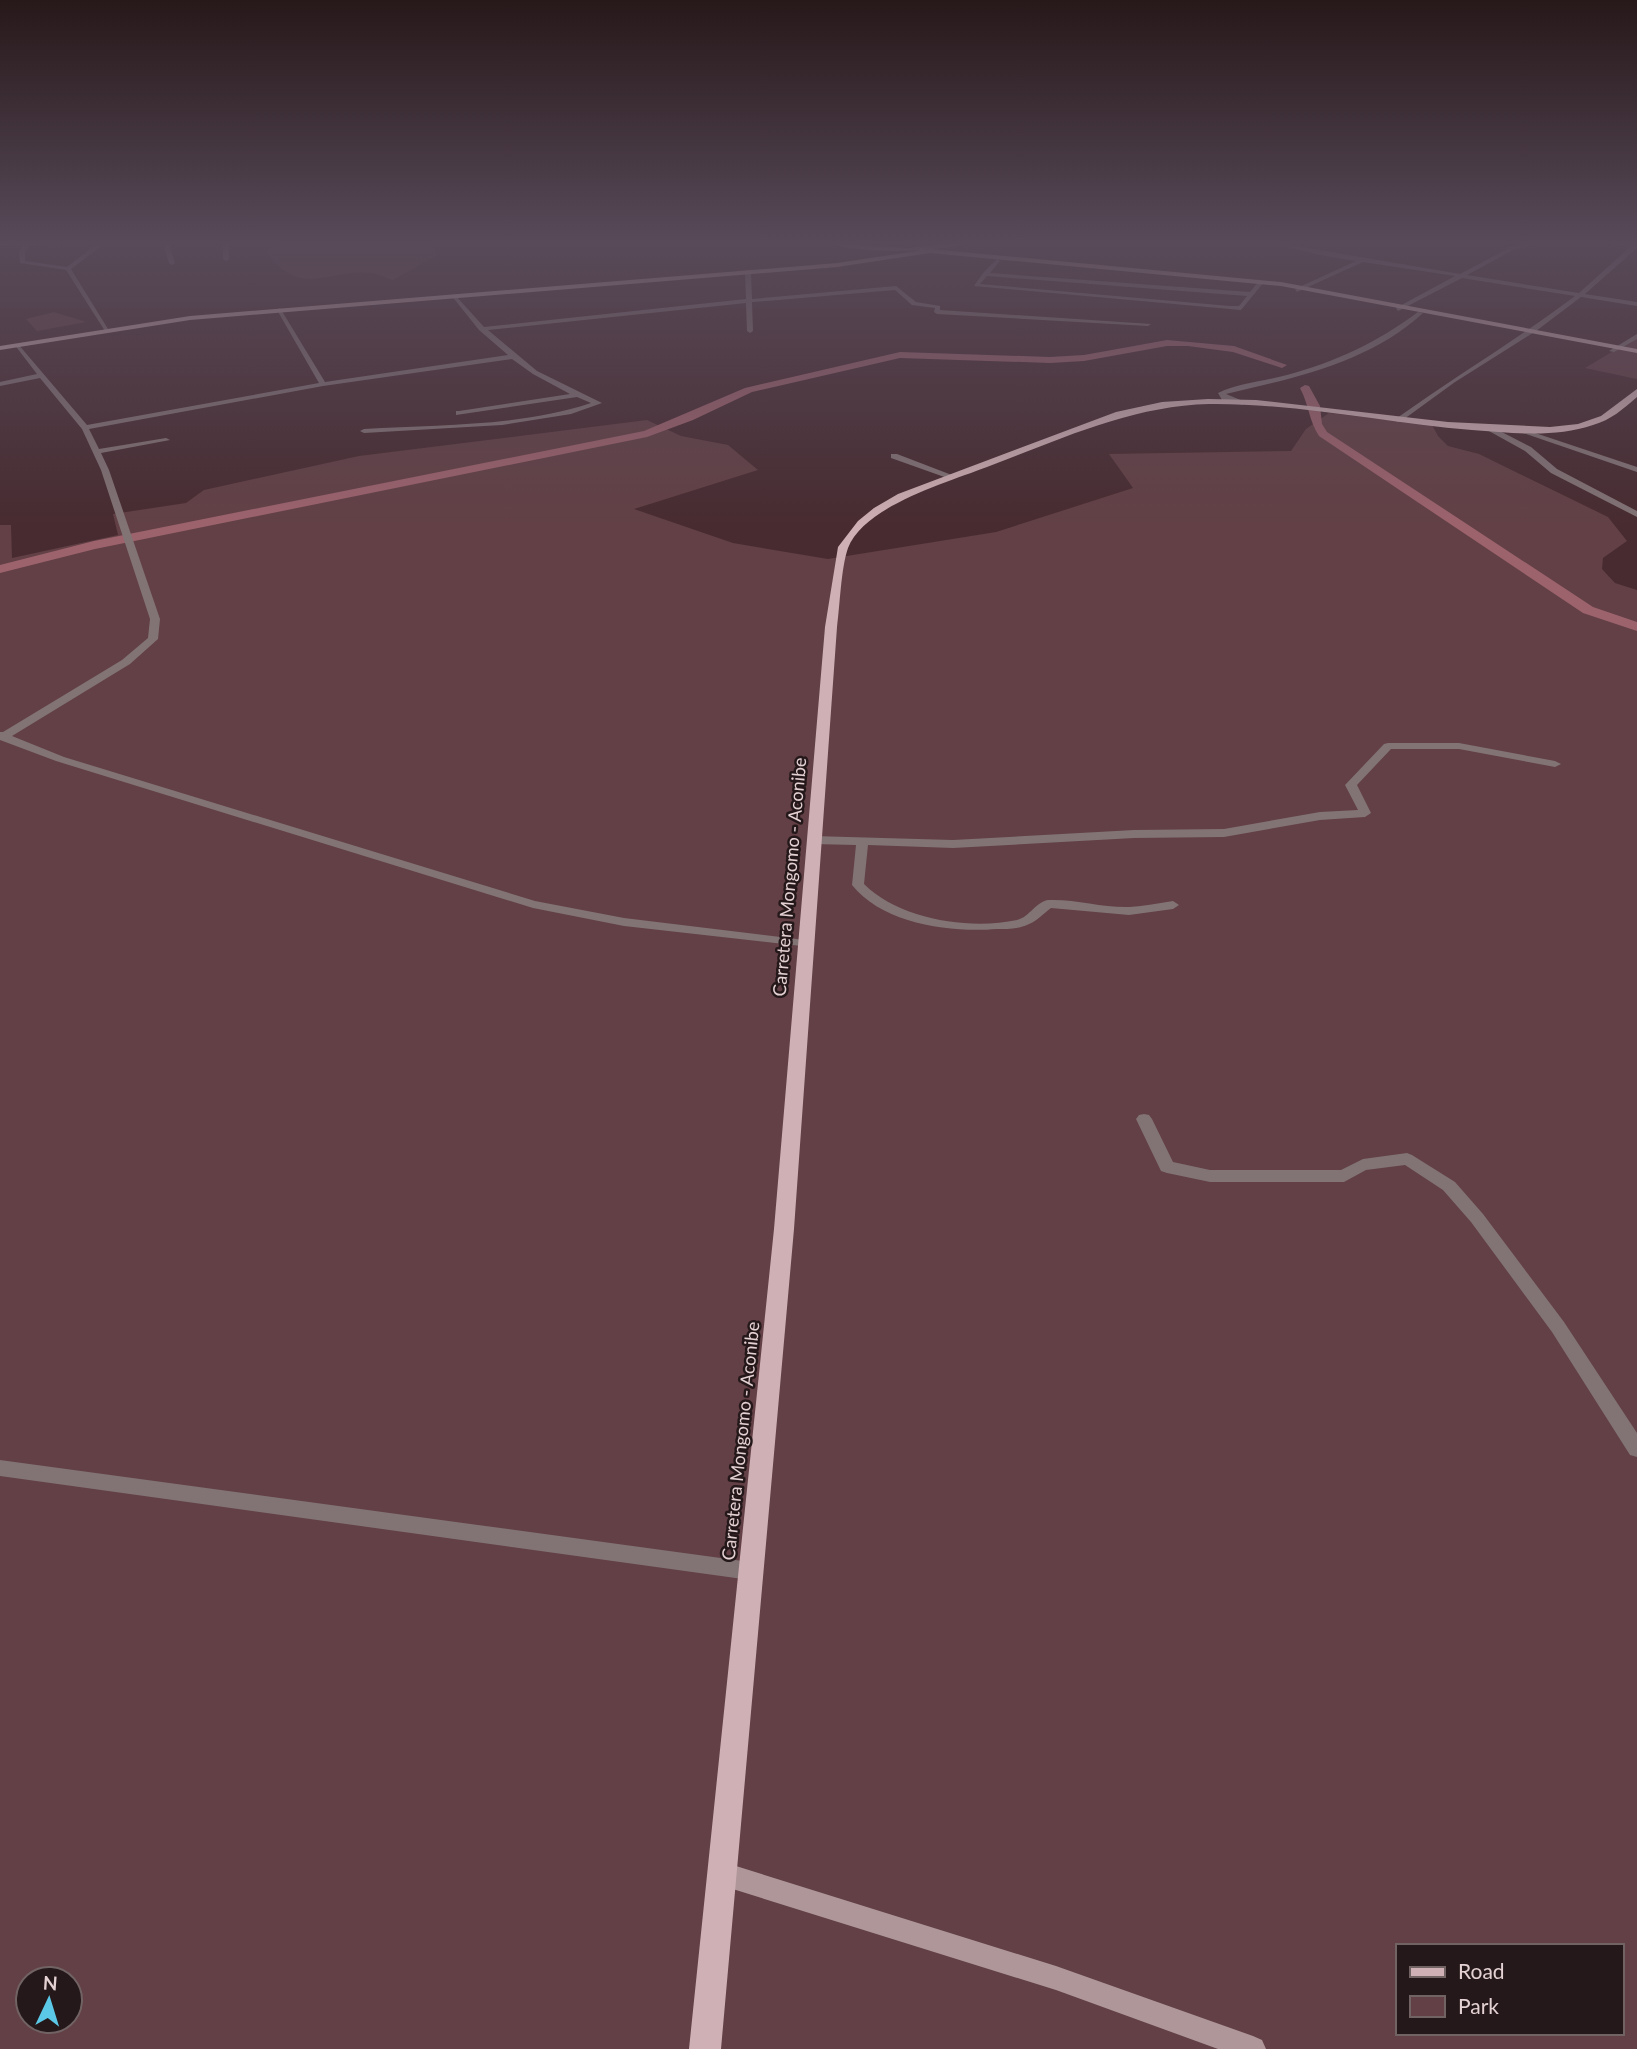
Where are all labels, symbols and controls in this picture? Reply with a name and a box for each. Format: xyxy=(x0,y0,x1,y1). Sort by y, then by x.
street label: Carretera Mongomo - Aconibe xyxy=(768,756,810,997)
street label: Carretera Mongomo - Aconibe xyxy=(717,1320,763,1561)
legend xyxy=(1396,1944,1623,2035)
text: Road xyxy=(1458,1958,1505,1983)
north arrow xyxy=(14,1965,84,2035)
text: N xyxy=(42,1971,58,1995)
text: Park xyxy=(1458,1993,1499,2018)

